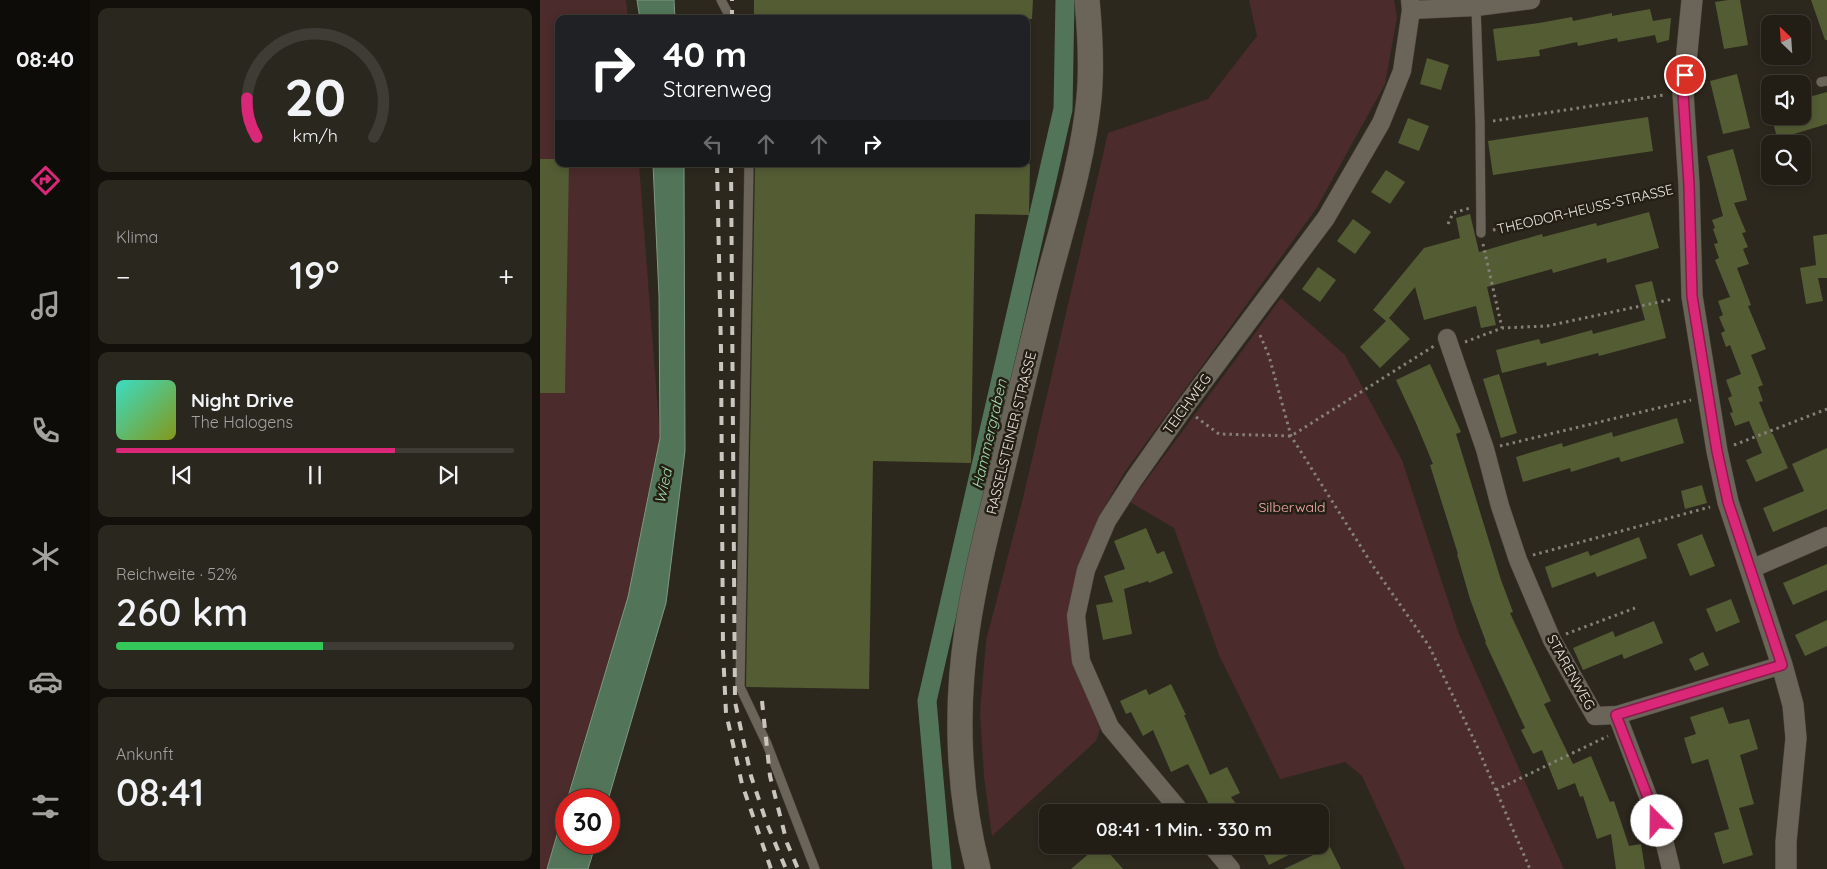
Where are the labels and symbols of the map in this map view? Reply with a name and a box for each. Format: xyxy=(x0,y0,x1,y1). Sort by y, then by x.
north arrow xyxy=(1761,15,1811,65)
pin xyxy=(1664,54,1706,96)
street label: THEODOR-HEUSS-STRASSE xyxy=(1495,180,1675,238)
street label: RASSELSTEINER STRASSE xyxy=(982,350,1040,516)
street label: TEICHWEG xyxy=(1159,370,1215,438)
water label: Hammergraben xyxy=(967,377,1011,490)
water label: Wied xyxy=(650,465,676,505)
park label: Silberwald xyxy=(1258,498,1326,516)
street label: STARENWEG xyxy=(1543,631,1599,713)
speed limit sign: 30 xyxy=(555,789,620,854)
position arrow xyxy=(1630,794,1682,846)

